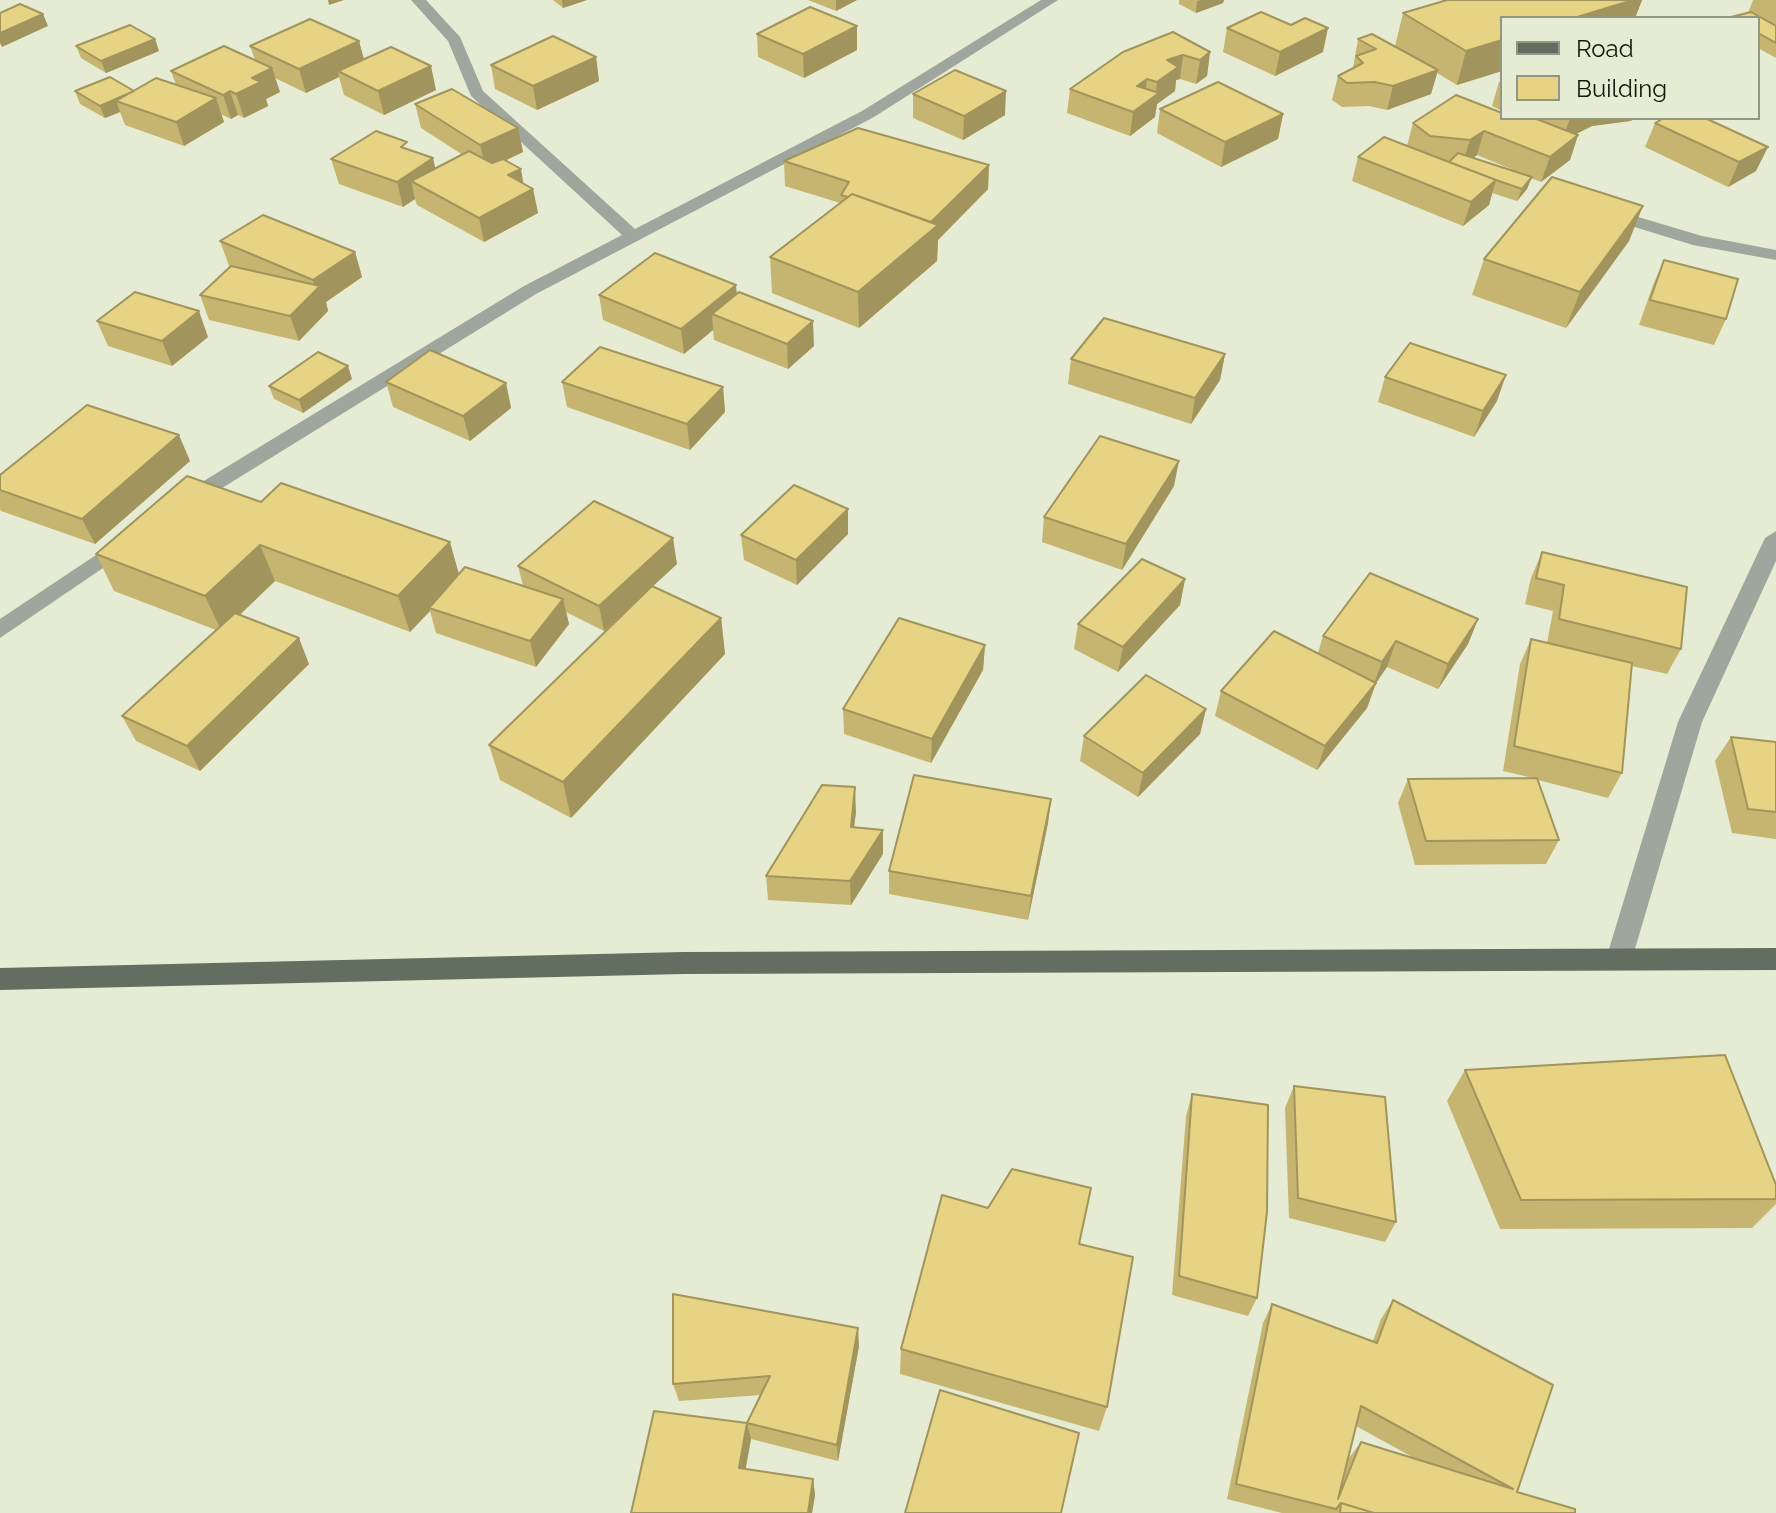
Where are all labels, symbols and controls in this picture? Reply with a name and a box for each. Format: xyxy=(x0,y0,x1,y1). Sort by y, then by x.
legend xyxy=(1500,16,1760,120)
text: Road xyxy=(1576,34,1634,63)
text: Building xyxy=(1576,74,1667,103)

